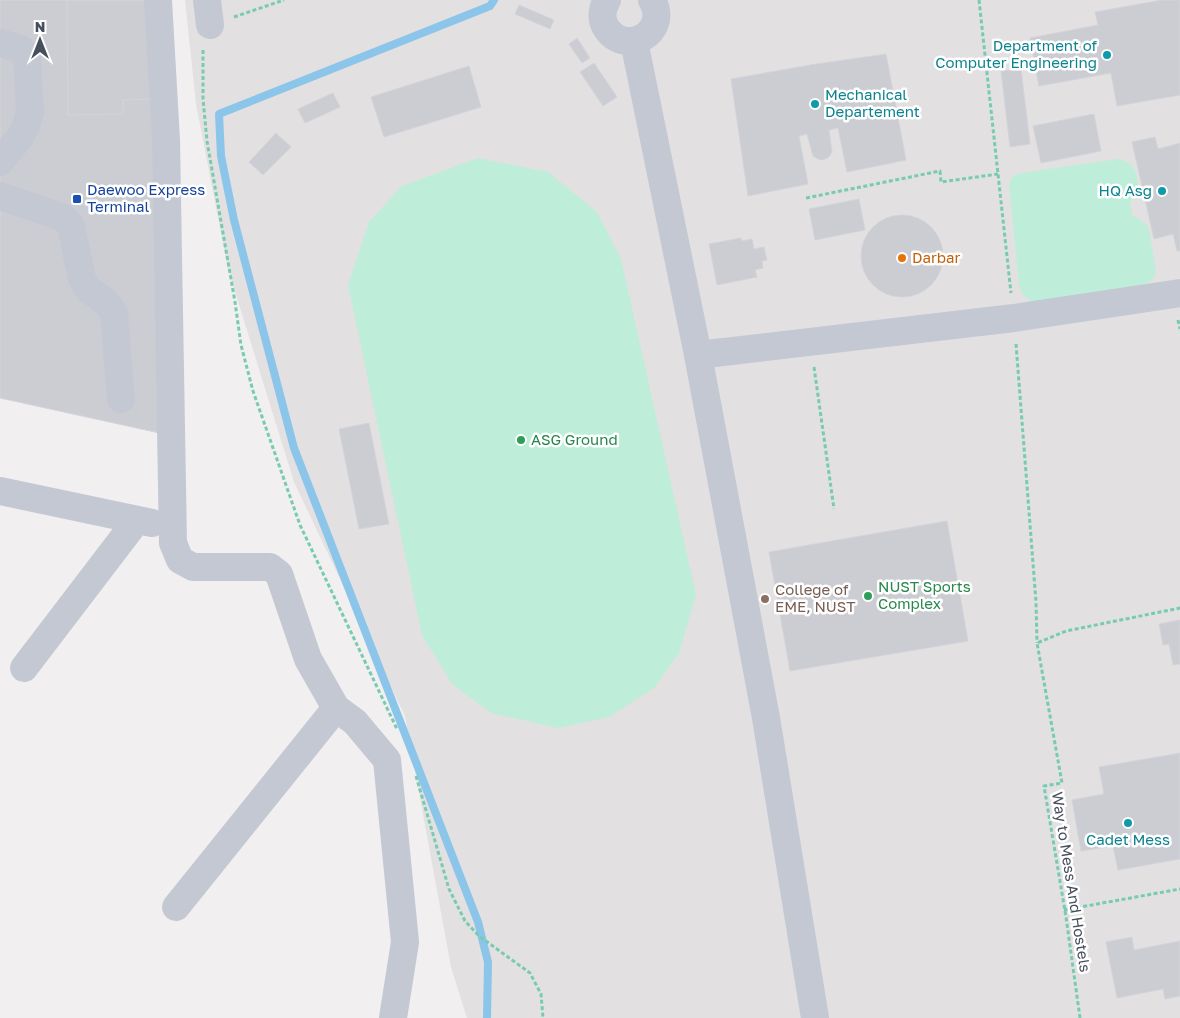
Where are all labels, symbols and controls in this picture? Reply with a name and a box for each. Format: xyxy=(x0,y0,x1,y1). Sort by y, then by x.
north arrow xyxy=(15,15,65,65)
text: N xyxy=(35,18,45,35)
place label: Department of Computer Engineering xyxy=(935,36,1098,71)
marker: Department of Computer Engineering xyxy=(1101,49,1113,61)
place label: Mechanical Departement xyxy=(825,85,920,120)
marker: Mechanical Departement xyxy=(809,98,821,110)
place label: Daewoo Express Terminal xyxy=(87,180,205,215)
place label: HQ Asg xyxy=(1099,181,1152,199)
marker: HQ Asg xyxy=(1156,185,1168,197)
marker: Daewoo Express Terminal xyxy=(71,193,83,205)
place label: Darbar xyxy=(912,248,961,266)
marker: Darbar xyxy=(896,252,908,264)
place label: ASG Ground xyxy=(531,430,618,448)
marker: ASG Ground xyxy=(515,434,527,446)
place label: NUST Sports Complex xyxy=(878,577,971,612)
place label: College of EME, NUST xyxy=(775,580,856,615)
marker: NUST Sports Complex xyxy=(862,590,874,602)
marker: College of EME, NUST xyxy=(759,593,771,605)
street label: Way to Mess And Hostels xyxy=(1049,790,1095,973)
marker: Cadet Mess xyxy=(1122,817,1134,829)
place label: Cadet Mess xyxy=(1086,830,1170,848)

